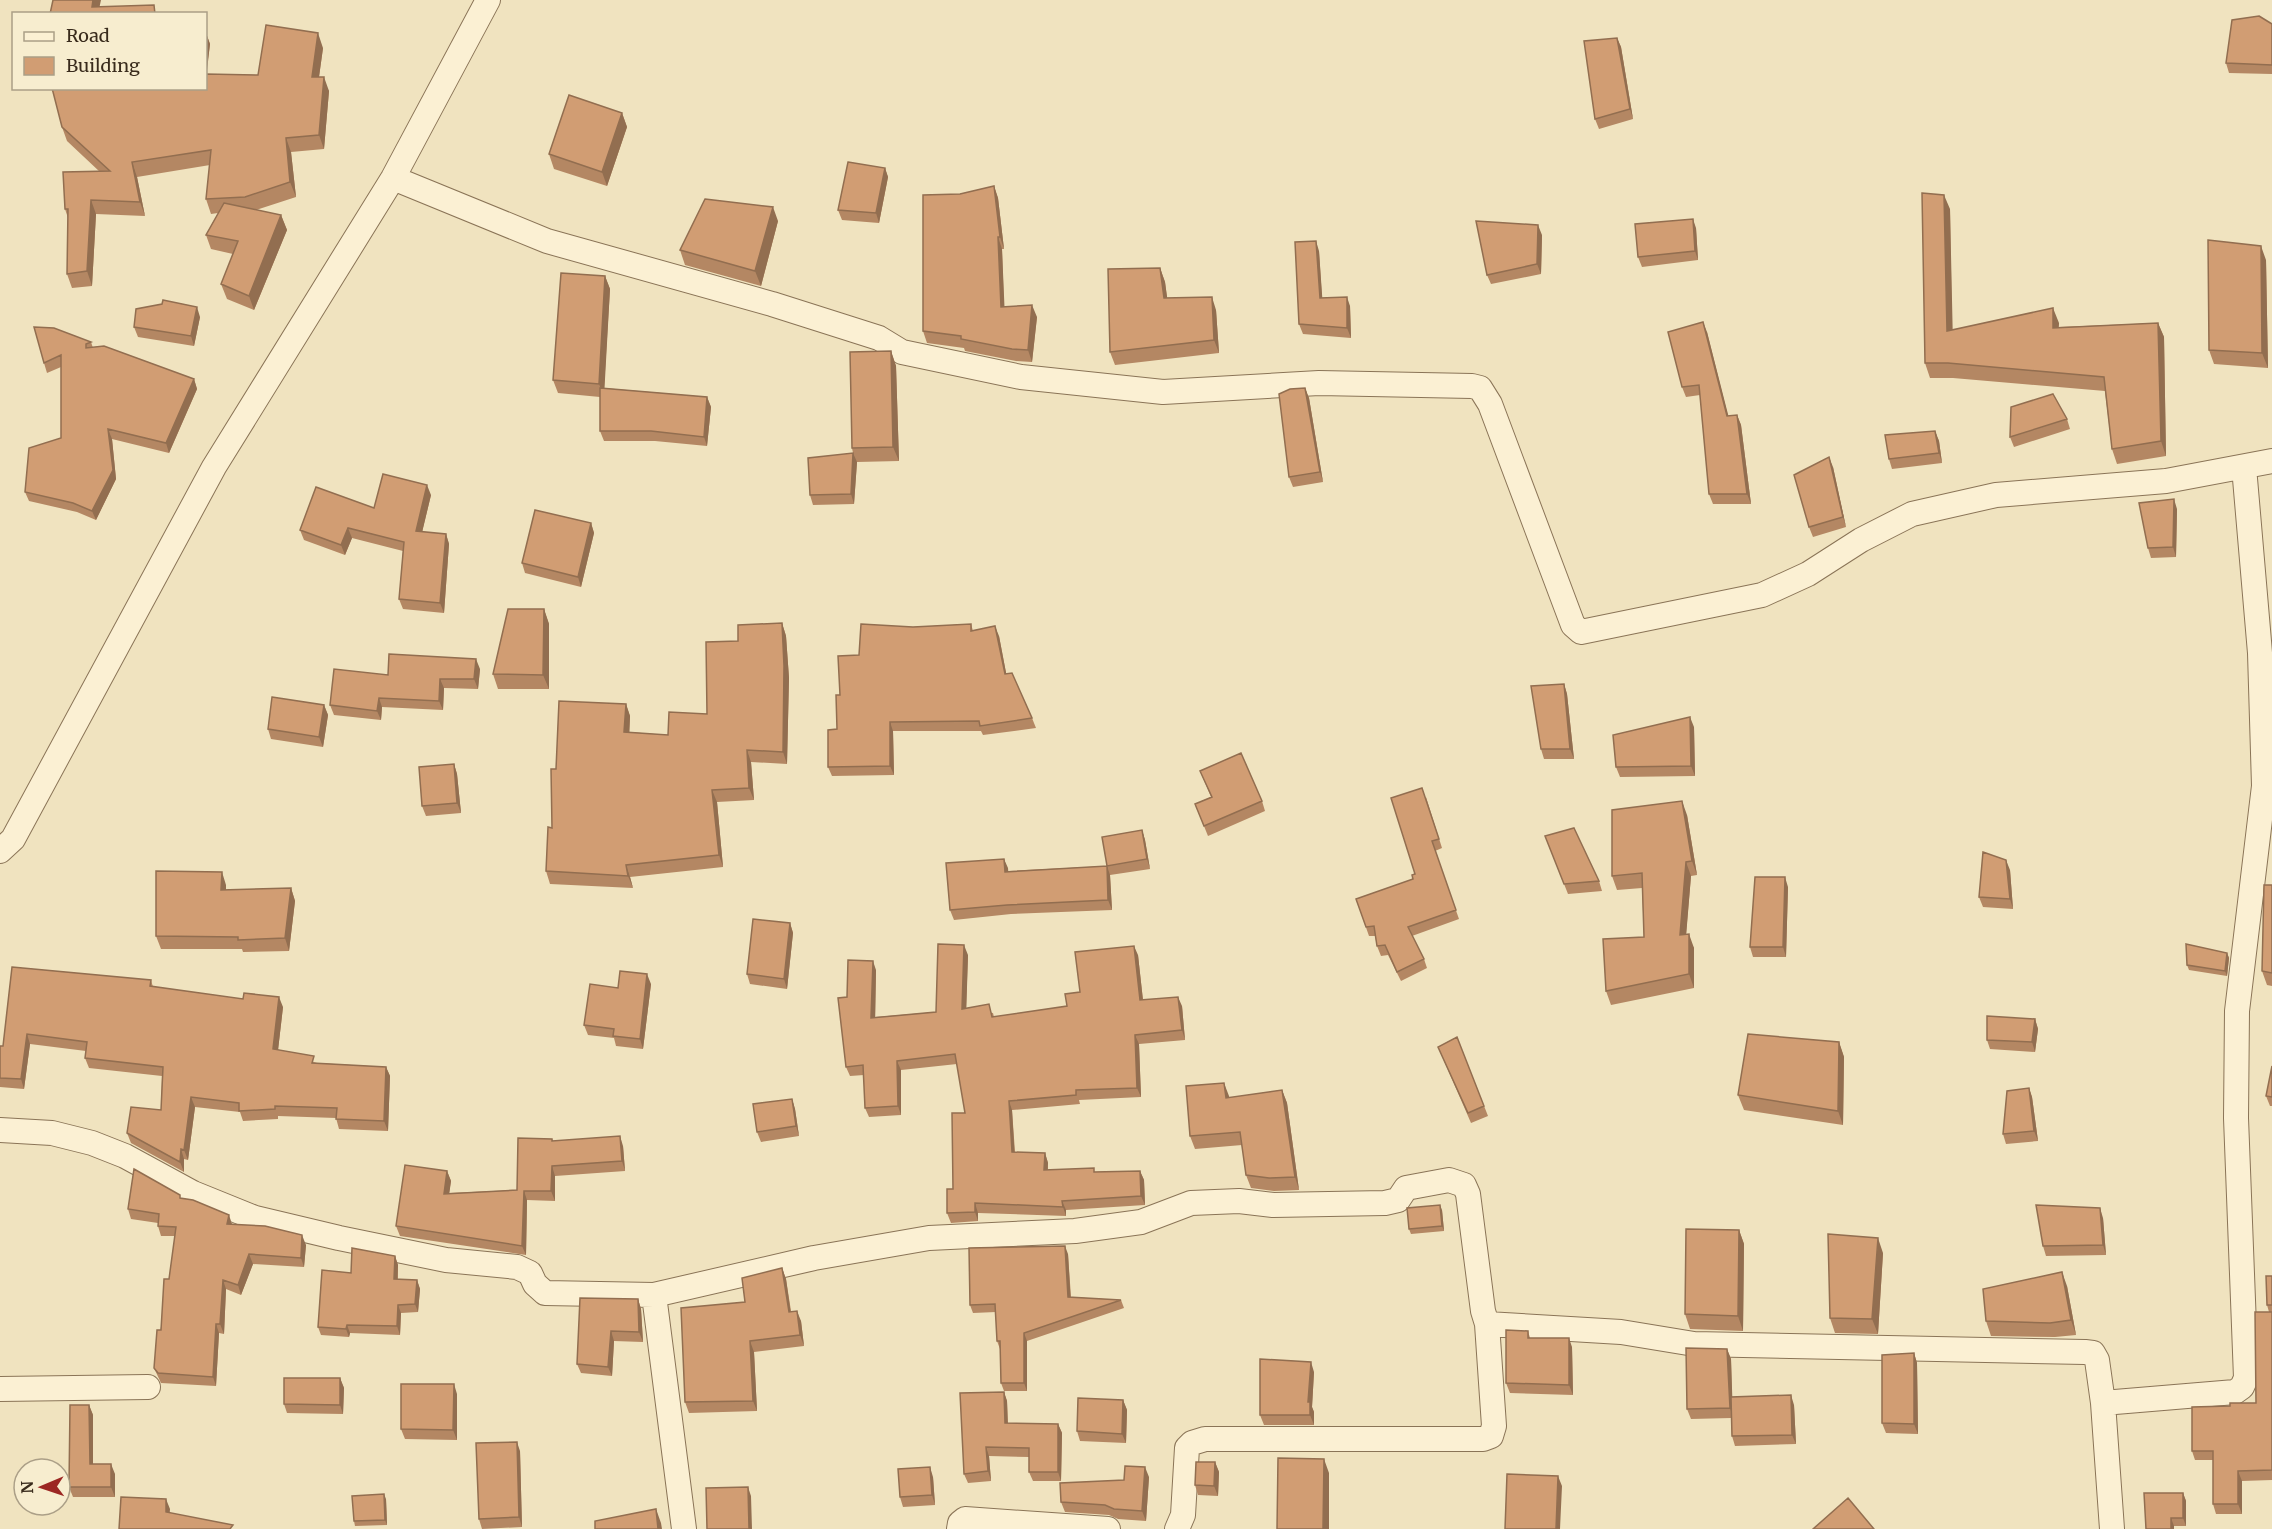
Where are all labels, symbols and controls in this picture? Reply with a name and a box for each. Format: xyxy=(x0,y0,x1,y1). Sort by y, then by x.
legend xyxy=(12,12,207,90)
text: Road xyxy=(66,24,110,47)
text: Building xyxy=(66,54,140,77)
north arrow xyxy=(12,1457,72,1517)
text: N xyxy=(17,1480,37,1494)

